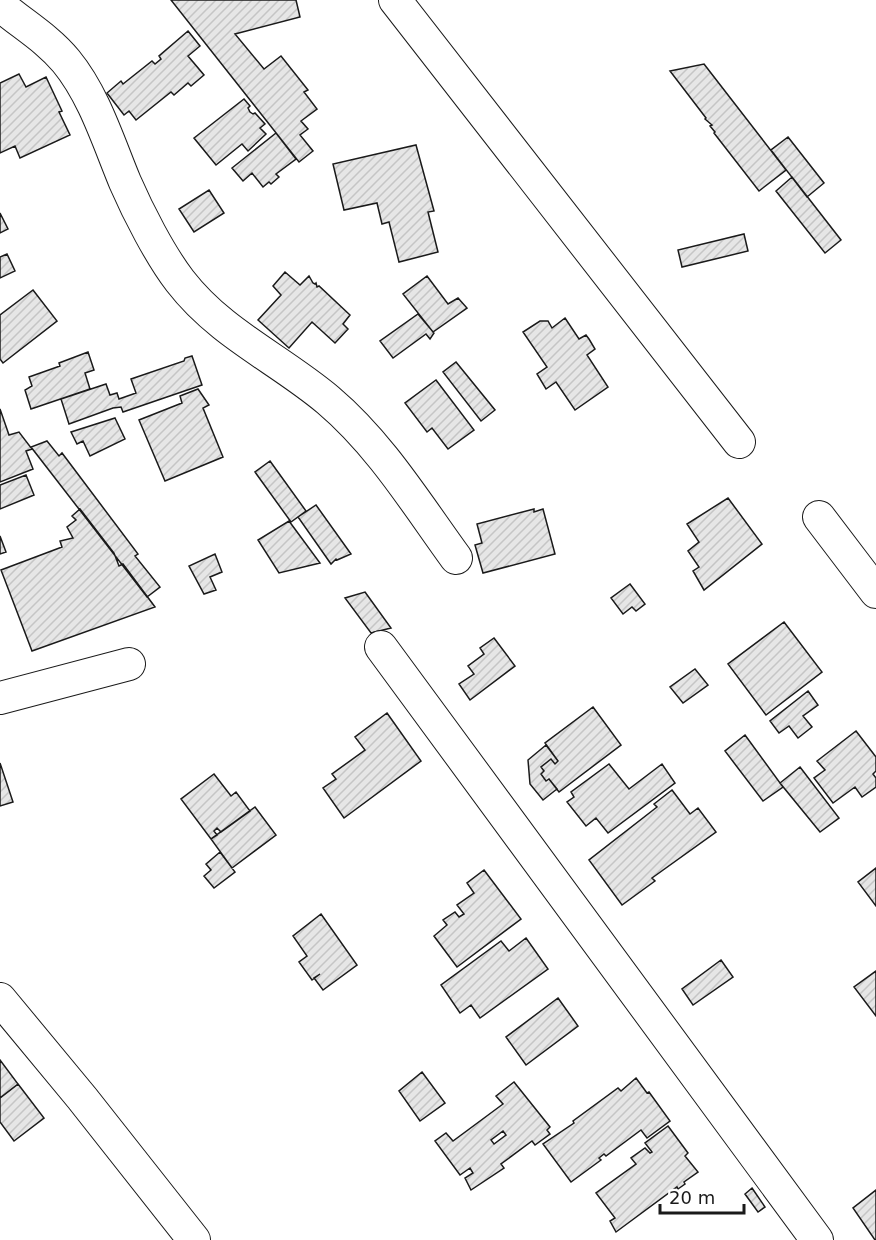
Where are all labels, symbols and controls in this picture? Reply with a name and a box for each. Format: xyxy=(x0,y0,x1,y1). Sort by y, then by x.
scale bar xyxy=(660,1177,744,1215)
text: 20 m xyxy=(669,1187,715,1208)

